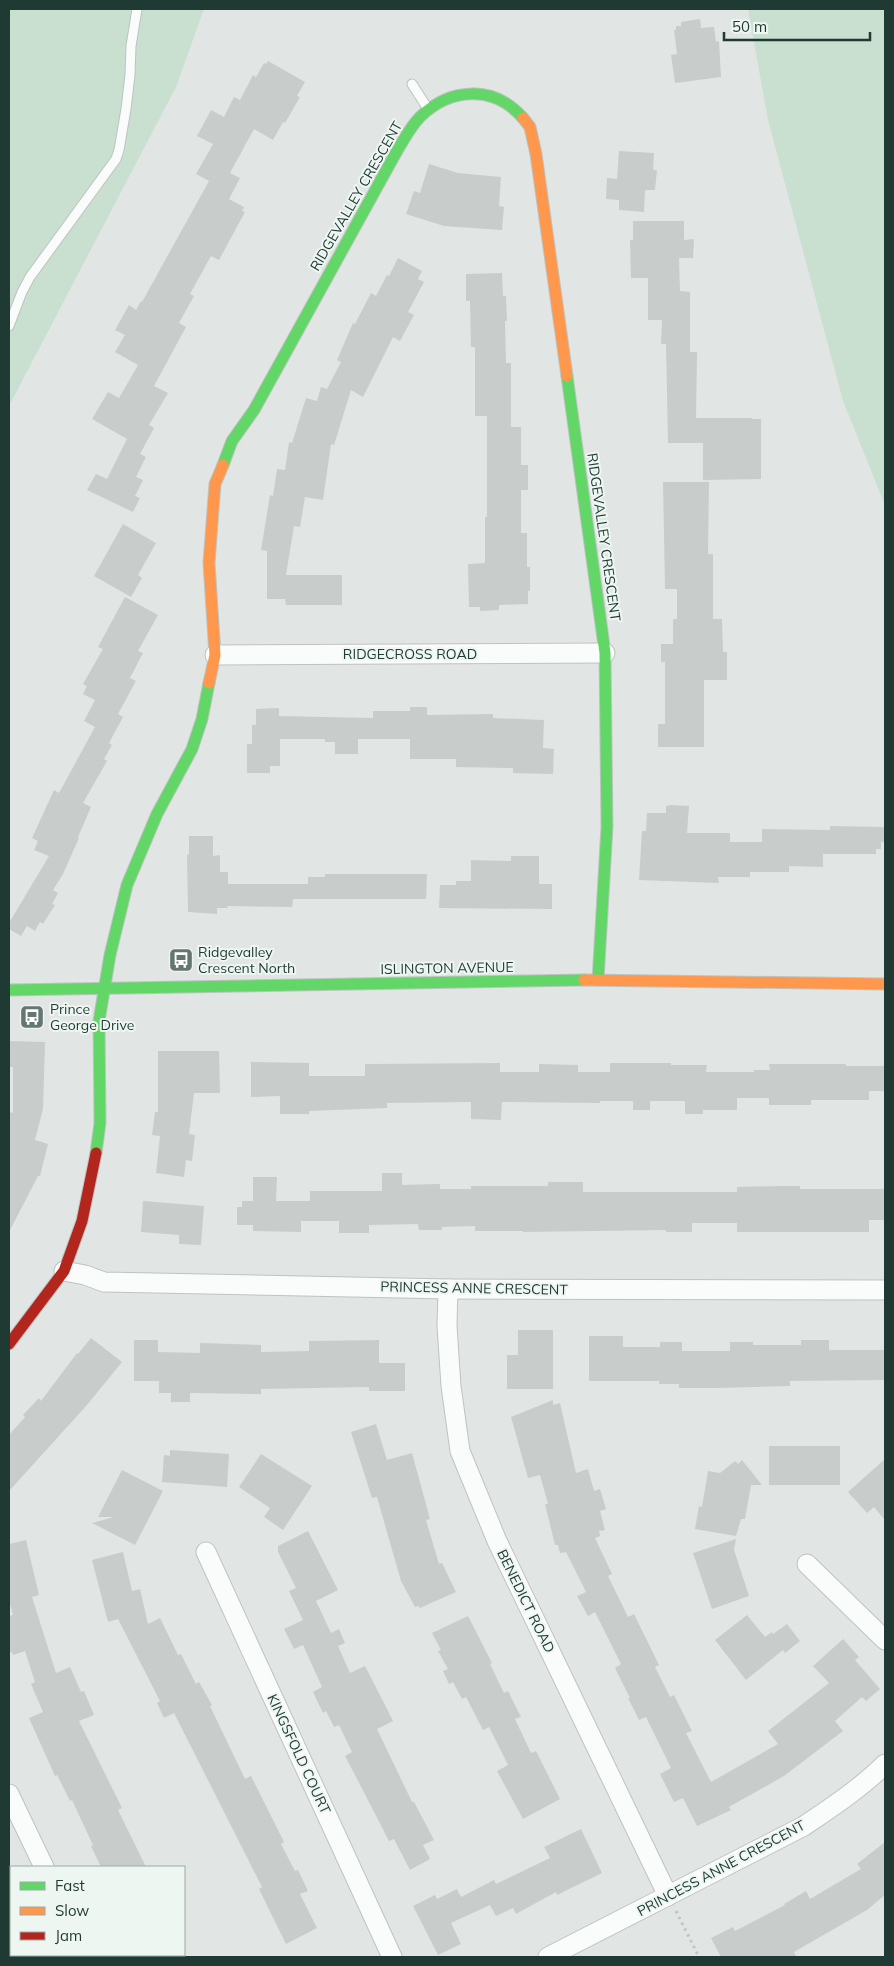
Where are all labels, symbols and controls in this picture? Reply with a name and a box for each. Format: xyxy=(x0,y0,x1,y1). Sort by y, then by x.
scale bar xyxy=(724,10,870,42)
text: 50 m xyxy=(732,17,767,36)
street label: RIDGEVALLEY CRESCENT xyxy=(306,118,407,274)
street label: RIDGEVALLEY CRESCENT xyxy=(583,452,625,623)
street label: RIDGECROSS ROAD xyxy=(343,645,477,663)
place label: Ridgevalley Crescent North xyxy=(198,943,295,977)
bus stop icon: Ridgevalley Crescent North xyxy=(168,947,194,973)
street label: ISLINGTON AVENUE xyxy=(380,958,514,978)
place label: Prince George Drive xyxy=(50,1000,134,1034)
bus stop icon: Prince George Drive xyxy=(19,1004,45,1030)
street label: PRINCESS ANNE CRESCENT xyxy=(380,1277,568,1299)
street label: BENEDICT ROAD xyxy=(493,1546,559,1656)
street label: KINGSFOLD COURT xyxy=(263,1691,335,1817)
street label: PRINCESS ANNE CRESCENT xyxy=(634,1816,808,1920)
legend xyxy=(10,1866,185,1956)
text: Fast xyxy=(55,1876,85,1895)
text: Slow xyxy=(55,1901,89,1920)
text: Jam xyxy=(55,1926,82,1945)

